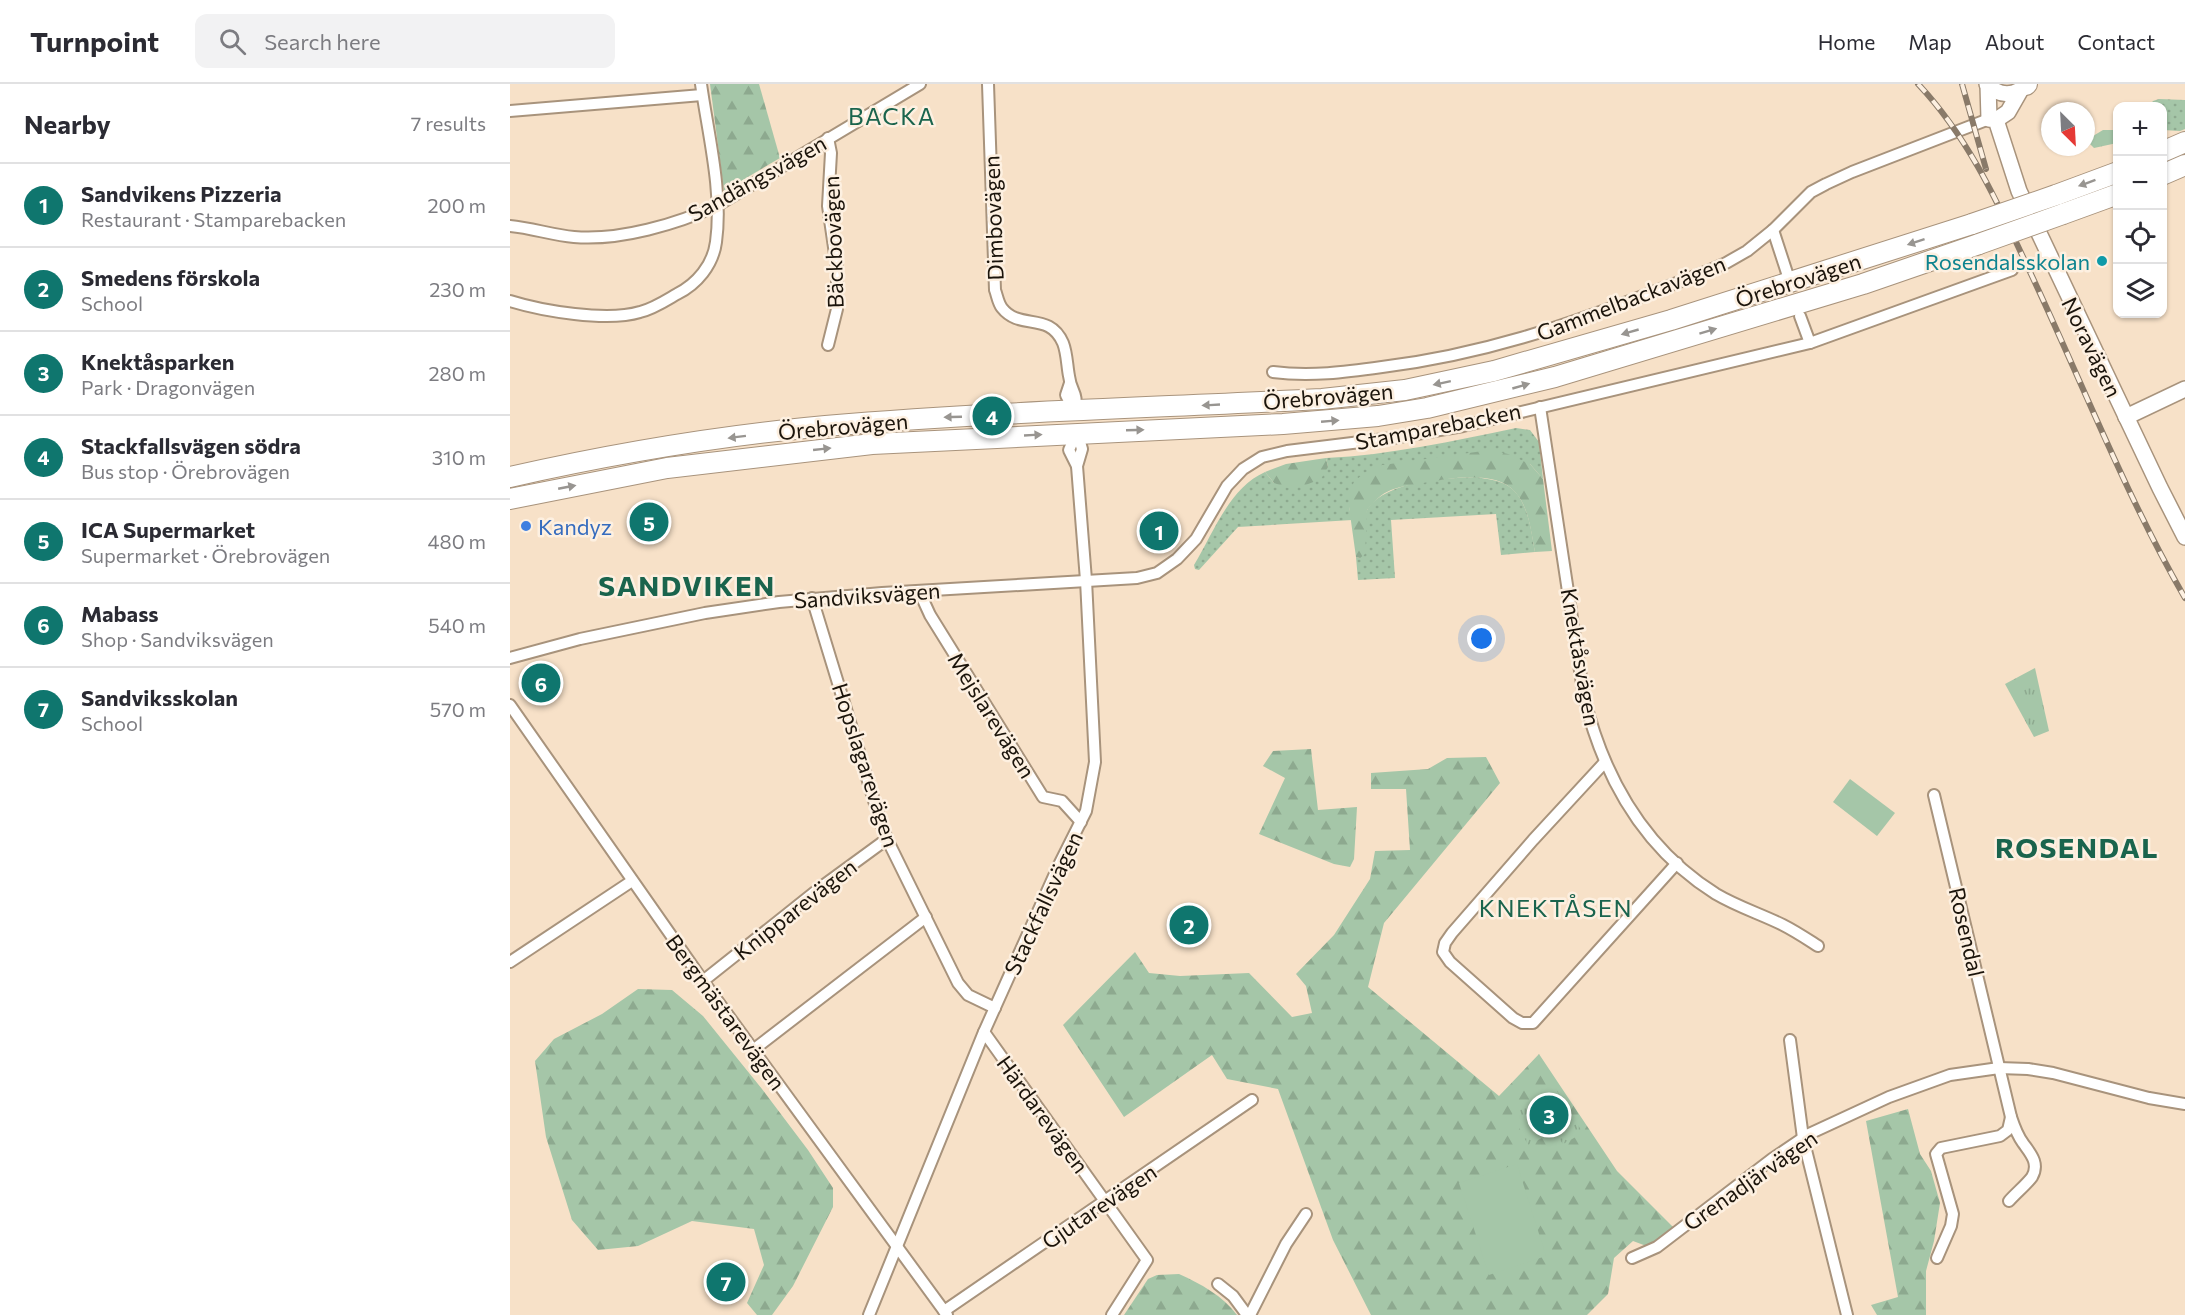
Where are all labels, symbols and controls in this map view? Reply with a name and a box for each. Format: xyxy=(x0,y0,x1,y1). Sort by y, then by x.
search box xyxy=(195,14,615,68)
text: Turnpoint xyxy=(30,24,159,58)
icon: search xyxy=(216,25,249,58)
text: Search here xyxy=(264,28,381,55)
text: Home xyxy=(1818,29,1875,54)
text: Map xyxy=(1908,29,1952,54)
text: About xyxy=(1985,29,2044,54)
text: Contact xyxy=(2077,29,2155,54)
district label: BACKA xyxy=(848,101,936,130)
north arrow xyxy=(2041,102,2095,156)
map controls xyxy=(2113,102,2167,318)
button: + xyxy=(2113,102,2167,156)
text: Nearby xyxy=(24,108,111,139)
text: 7 results xyxy=(411,111,486,135)
street label: Sandängsvägen xyxy=(683,129,831,227)
street label: Dimbovägen xyxy=(977,155,1009,281)
button: − xyxy=(2113,156,2167,210)
street label: Bäckbovägen xyxy=(817,175,849,309)
one-way arrow xyxy=(2078,179,2096,189)
text: Sandvikens Pizzeria xyxy=(81,180,282,207)
text: 1 xyxy=(39,193,48,217)
text: 200 m xyxy=(428,193,486,217)
text: Restaurant · Stamparebacken xyxy=(81,207,346,231)
button: locate xyxy=(2113,210,2167,264)
one-way arrow xyxy=(1907,238,1925,247)
street label: Örebrovägen xyxy=(1732,247,1864,313)
place label: Rosendalsskolan xyxy=(1925,248,2090,275)
street label: Gammelbackavägen xyxy=(1533,250,1729,346)
marker: Rosendalsskolan xyxy=(2095,254,2109,268)
text: Smedens förskola xyxy=(81,264,260,291)
button: layers xyxy=(2113,264,2167,318)
text: 2 xyxy=(38,277,49,301)
text: 230 m xyxy=(429,277,486,301)
text: School xyxy=(81,291,143,315)
street label: Noravägen xyxy=(2056,293,2128,401)
one-way arrow xyxy=(1699,325,1717,335)
one-way arrow xyxy=(1621,328,1639,337)
text: Knektåsparken xyxy=(81,348,234,375)
text: 3 xyxy=(38,361,49,385)
text: 280 m xyxy=(428,361,486,385)
text: Park · Dragonvägen xyxy=(81,375,255,399)
street label: Örebrovägen xyxy=(1262,377,1394,415)
one-way arrow xyxy=(1432,379,1451,388)
one-way arrow xyxy=(1512,381,1530,390)
pin: 4 xyxy=(972,394,1012,438)
street label: Stamparebacken xyxy=(1353,397,1523,455)
one-way arrow xyxy=(1201,400,1220,409)
street label: Örebrovägen xyxy=(777,407,909,445)
one-way arrow xyxy=(943,413,962,422)
one-way arrow xyxy=(1320,416,1339,425)
one-way arrow xyxy=(1125,425,1144,434)
one-way arrow xyxy=(1024,430,1043,439)
text: Stackfallsvägen södra xyxy=(81,432,301,459)
one-way arrow xyxy=(728,432,747,441)
one-way arrow xyxy=(813,444,832,454)
text: 4 xyxy=(37,445,50,469)
text: 310 m xyxy=(432,445,486,469)
text: Bus stop · Örebrovägen xyxy=(81,459,290,483)
one-way arrow xyxy=(558,482,577,491)
pin: 5 xyxy=(630,500,668,544)
pin: 1 xyxy=(1140,508,1178,554)
place label: Kandyz xyxy=(538,513,612,540)
text: ICA Supermarket xyxy=(81,516,255,543)
marker: Kandyz xyxy=(519,519,533,533)
text: 5 xyxy=(38,529,49,553)
text: 480 m xyxy=(428,529,486,553)
text: Supermarket · Örebrovägen xyxy=(81,543,330,567)
district label: SANDVIKEN xyxy=(598,568,776,602)
street label: Sandviksvägen xyxy=(793,576,941,614)
street label: Knektåsvägen xyxy=(1556,586,1606,728)
text: Mabass xyxy=(81,600,159,627)
text: 6 xyxy=(37,613,50,637)
text: 540 m xyxy=(428,613,486,637)
your location xyxy=(1467,624,1496,653)
text: Shop · Sandviksvägen xyxy=(81,627,274,651)
street label: Mejslarevägen xyxy=(943,647,1041,783)
pin: 6 xyxy=(522,660,561,706)
street label: Hopslagarevägen xyxy=(827,680,905,850)
text: Sandviksskolan xyxy=(81,684,238,711)
text: 7 xyxy=(38,697,49,721)
text: 570 m xyxy=(430,697,486,721)
text: School xyxy=(81,711,143,735)
street label: Stackfallsvägen xyxy=(998,827,1088,979)
district label: ROSENDAL xyxy=(1995,830,2159,864)
street label: Knipparevägen xyxy=(728,853,862,965)
street label: Rosendal xyxy=(1944,885,1990,979)
district label: KNEKTÅSEN xyxy=(1479,893,1633,922)
pin: 2 xyxy=(1170,902,1208,948)
street label: Bergmästarevägen xyxy=(660,929,792,1095)
street label: Härdarevägen xyxy=(991,1050,1095,1178)
pin: 3 xyxy=(1530,1092,1568,1138)
street label: Grenadjärvägen xyxy=(1678,1124,1822,1236)
street label: Gjutarevägen xyxy=(1036,1158,1162,1254)
pin: 7 xyxy=(706,1260,746,1304)

